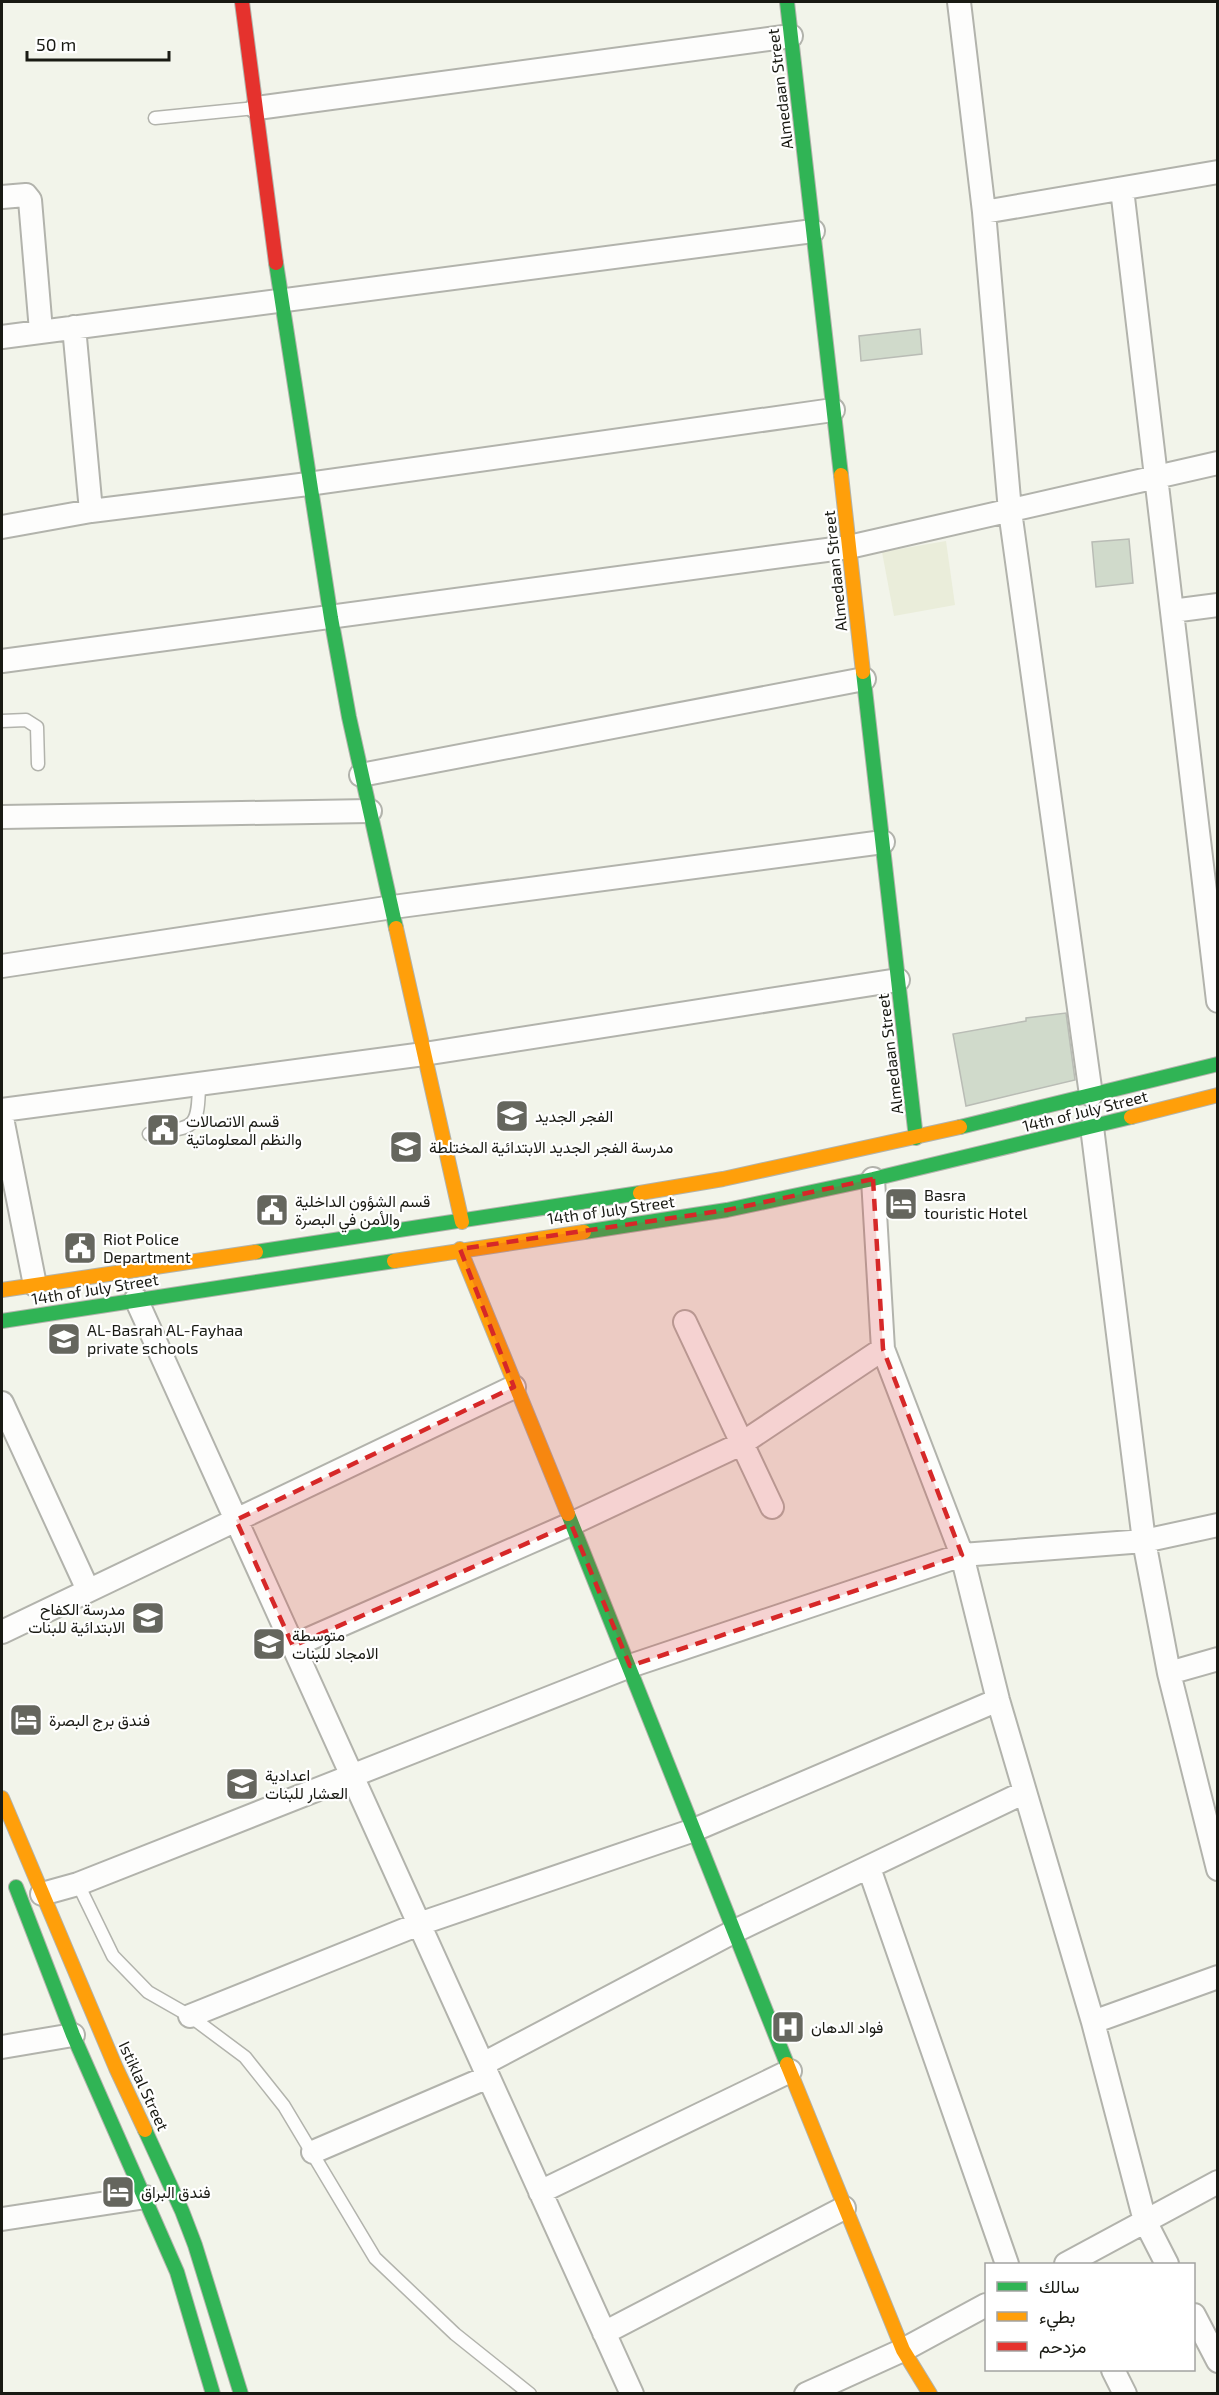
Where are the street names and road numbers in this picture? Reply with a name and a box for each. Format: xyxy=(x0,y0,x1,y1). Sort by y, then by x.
street label: Almedaan Street xyxy=(763,28,796,150)
street label: Almedaan Street xyxy=(819,510,850,632)
street label: Almedaan Street xyxy=(873,993,906,1115)
street label: 14th of July Street xyxy=(1020,1086,1149,1135)
street label: 14th of July Street xyxy=(546,1191,676,1228)
street label: 14th of July Street xyxy=(30,1269,160,1308)
street label: Istiklal Street xyxy=(115,2038,173,2134)

